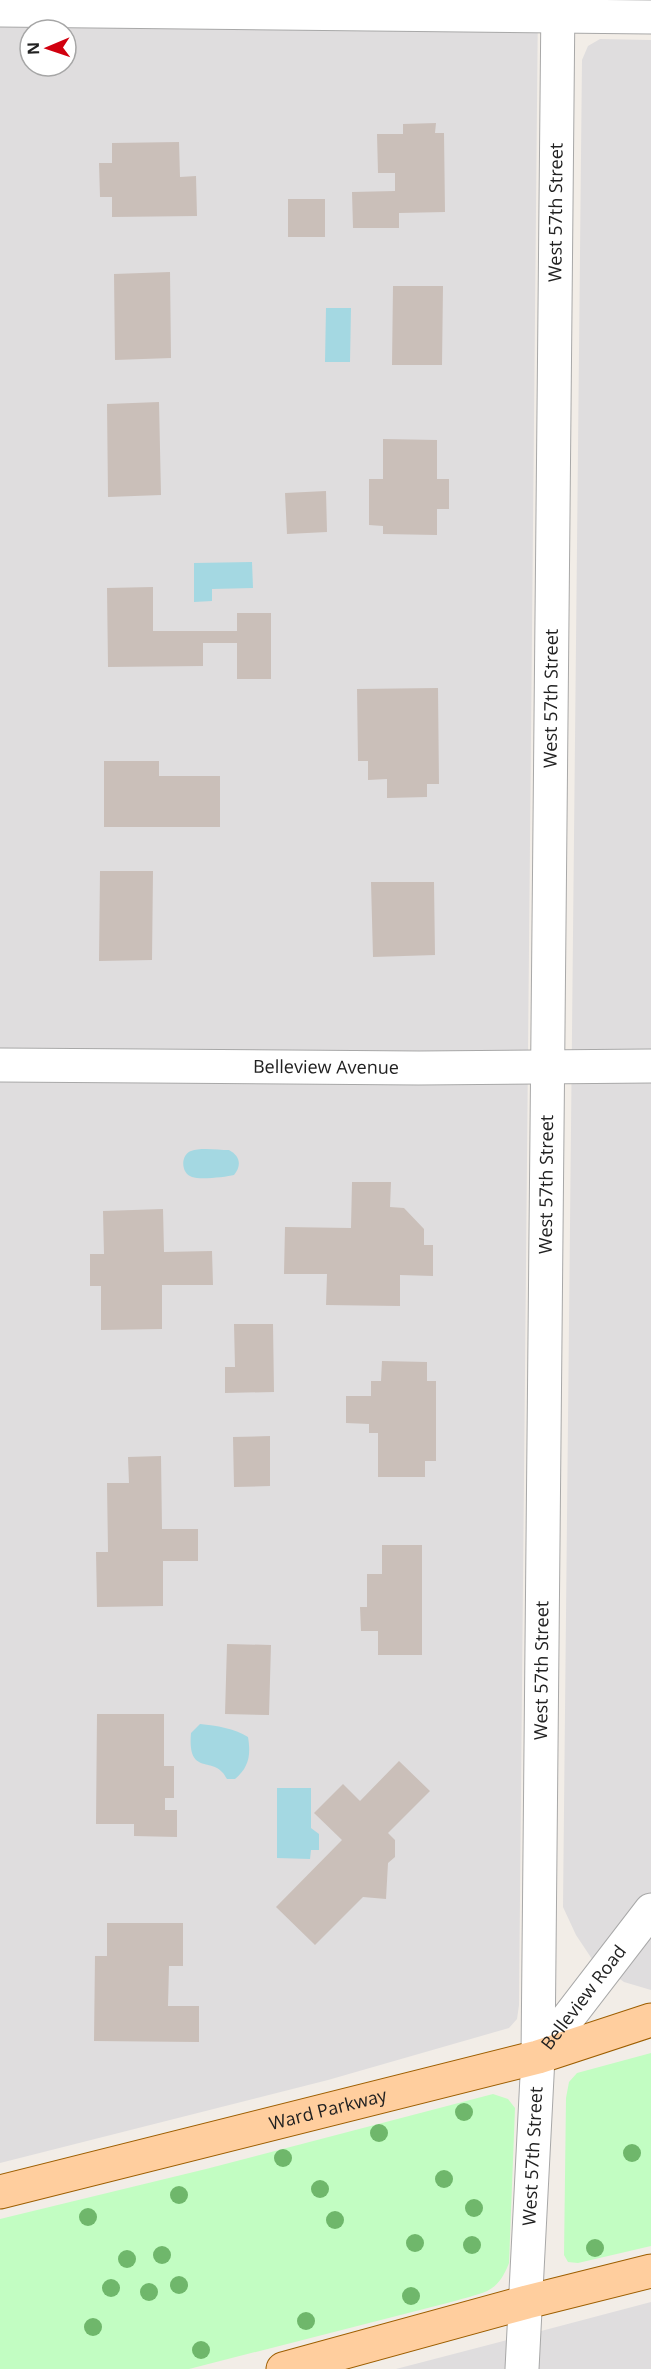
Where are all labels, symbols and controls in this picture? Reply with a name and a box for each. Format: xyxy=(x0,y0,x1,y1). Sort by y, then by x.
north arrow xyxy=(18,18,78,78)
text: N xyxy=(22,42,44,55)
street label: West 57th Street xyxy=(542,143,568,282)
street label: West 57th Street xyxy=(538,629,563,768)
street label: Belleview Avenue xyxy=(253,1054,399,1079)
street label: West 57th Street xyxy=(533,1115,558,1254)
street label: West 57th Street xyxy=(528,1601,553,1740)
street label: Belleview Road xyxy=(535,1940,631,2054)
street label: Ward Parkway xyxy=(266,2082,390,2135)
street label: West 57th Street xyxy=(516,2086,547,2226)

